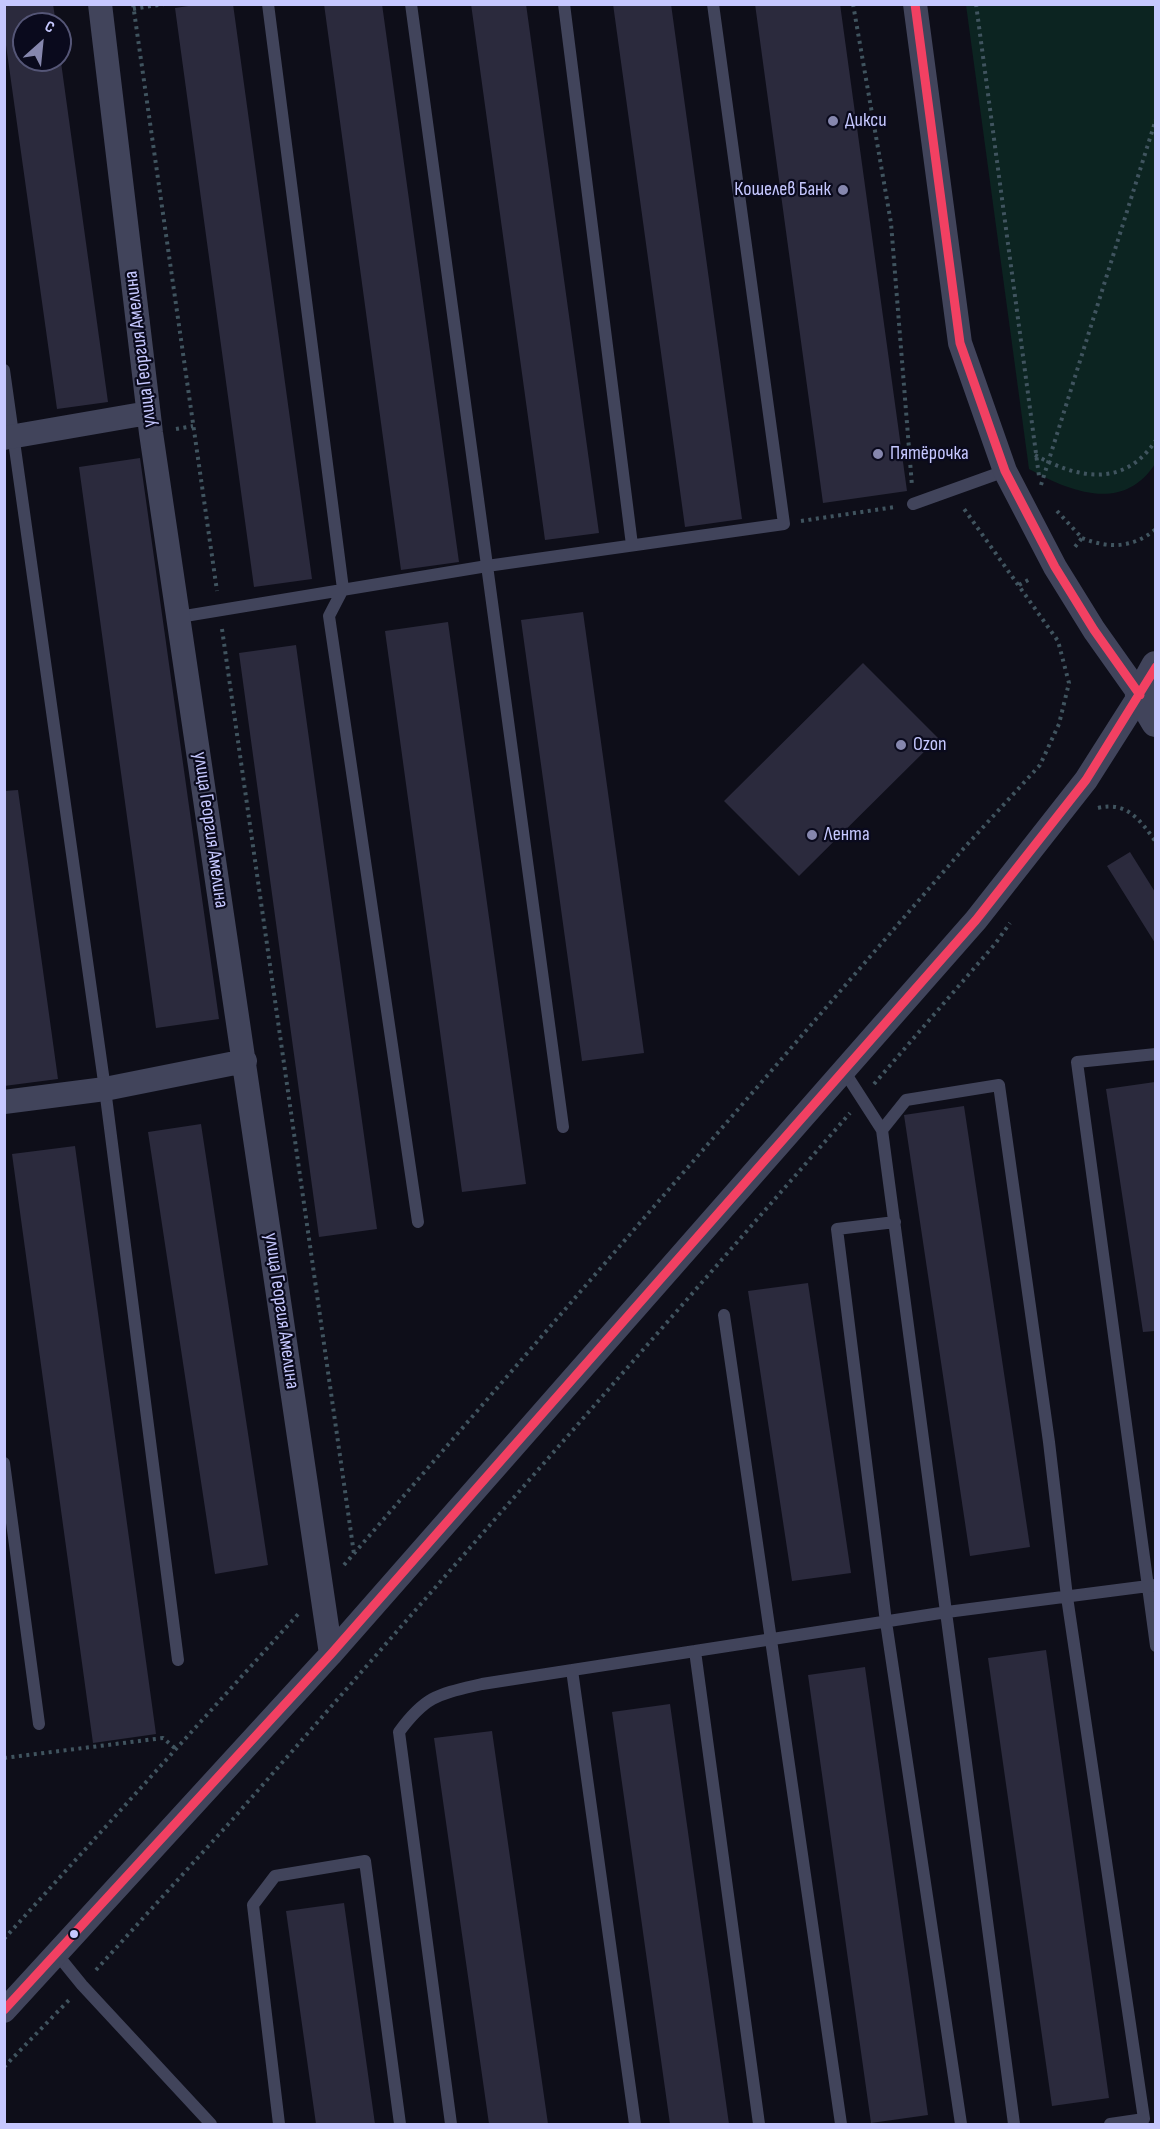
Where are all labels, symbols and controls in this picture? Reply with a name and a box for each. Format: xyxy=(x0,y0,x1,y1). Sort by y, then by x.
north arrow xyxy=(12,12,72,72)
text: С xyxy=(42,17,57,38)
place label: Дикси xyxy=(845,109,887,133)
marker: Дикси xyxy=(826,114,840,128)
place label: Кошелев Банк xyxy=(734,178,831,202)
marker: Кошелев Банк xyxy=(836,183,850,197)
street label: улица Георгия Амелина xyxy=(120,270,162,428)
place label: Пятёрочка xyxy=(890,442,969,466)
marker: Пятёрочка xyxy=(871,447,885,461)
place label: Ozon xyxy=(913,733,947,757)
marker: Ozon xyxy=(894,738,908,752)
street label: улица Георгия Амелина xyxy=(187,750,233,910)
place label: Лента xyxy=(824,823,870,847)
marker: Лента xyxy=(805,828,819,842)
street label: улица Георгия Амелина xyxy=(258,1231,304,1391)
unlabelled marker xyxy=(68,1928,80,1940)

